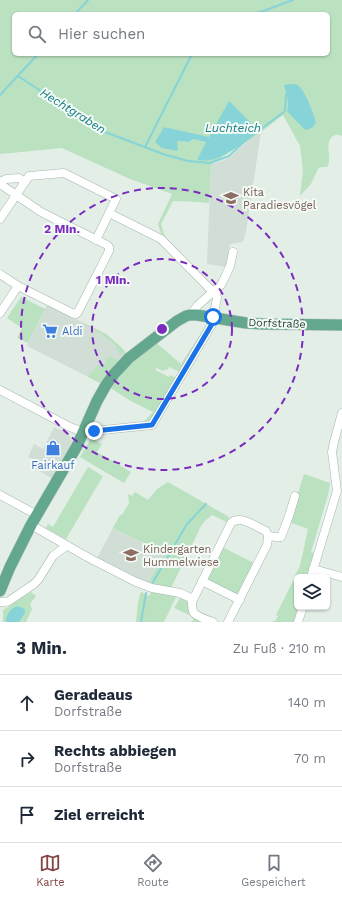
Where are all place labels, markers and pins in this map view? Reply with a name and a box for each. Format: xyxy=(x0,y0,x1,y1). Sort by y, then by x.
place label: Kita Paradiesvögel xyxy=(243,186,317,212)
school or university icon: Kita Paradiesvögel xyxy=(222,189,240,207)
supermarket icon: Aldi xyxy=(41,322,59,340)
centre of rings xyxy=(155,322,169,336)
place label: Aldi xyxy=(62,325,83,338)
shop icon: Fairkauf xyxy=(44,439,62,457)
place label: Fairkauf xyxy=(31,459,75,472)
place label: Kindergarten Hummelwiese xyxy=(143,543,219,569)
school or university icon: Kindergarten Hummelwiese xyxy=(122,546,140,564)

